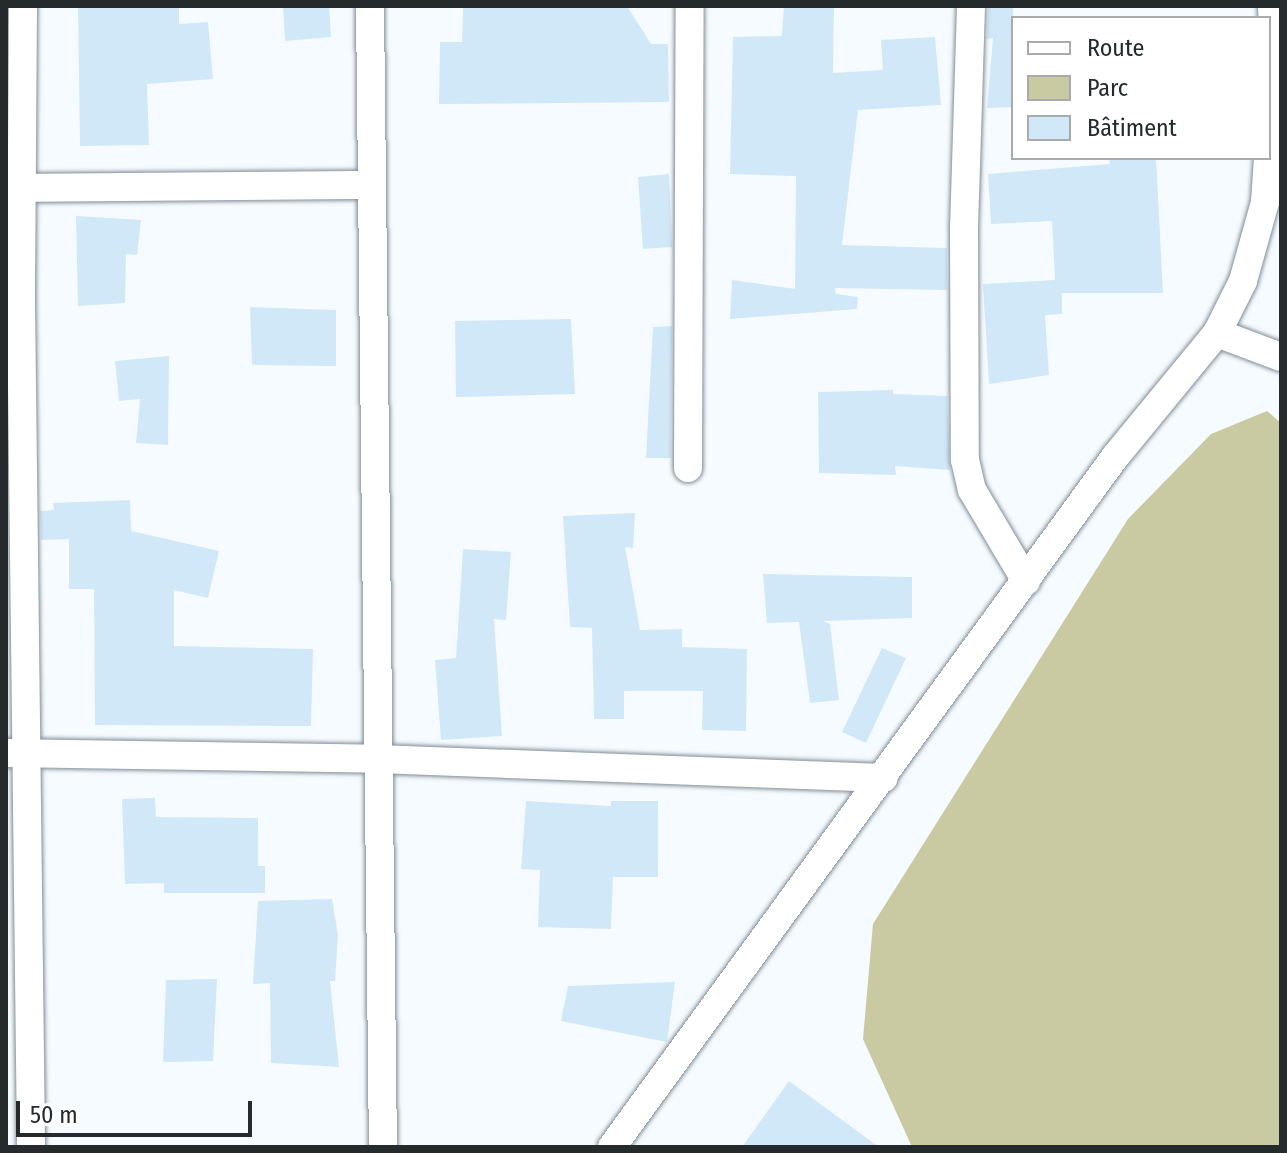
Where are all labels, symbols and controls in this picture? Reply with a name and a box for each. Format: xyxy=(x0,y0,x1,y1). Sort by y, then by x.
legend xyxy=(1011,16,1271,160)
text: Route xyxy=(1087,34,1144,62)
text: Parc xyxy=(1087,74,1128,102)
text: Bâtiment xyxy=(1087,114,1177,142)
scale bar xyxy=(20,1085,256,1135)
text: 50 m xyxy=(30,1101,78,1129)

